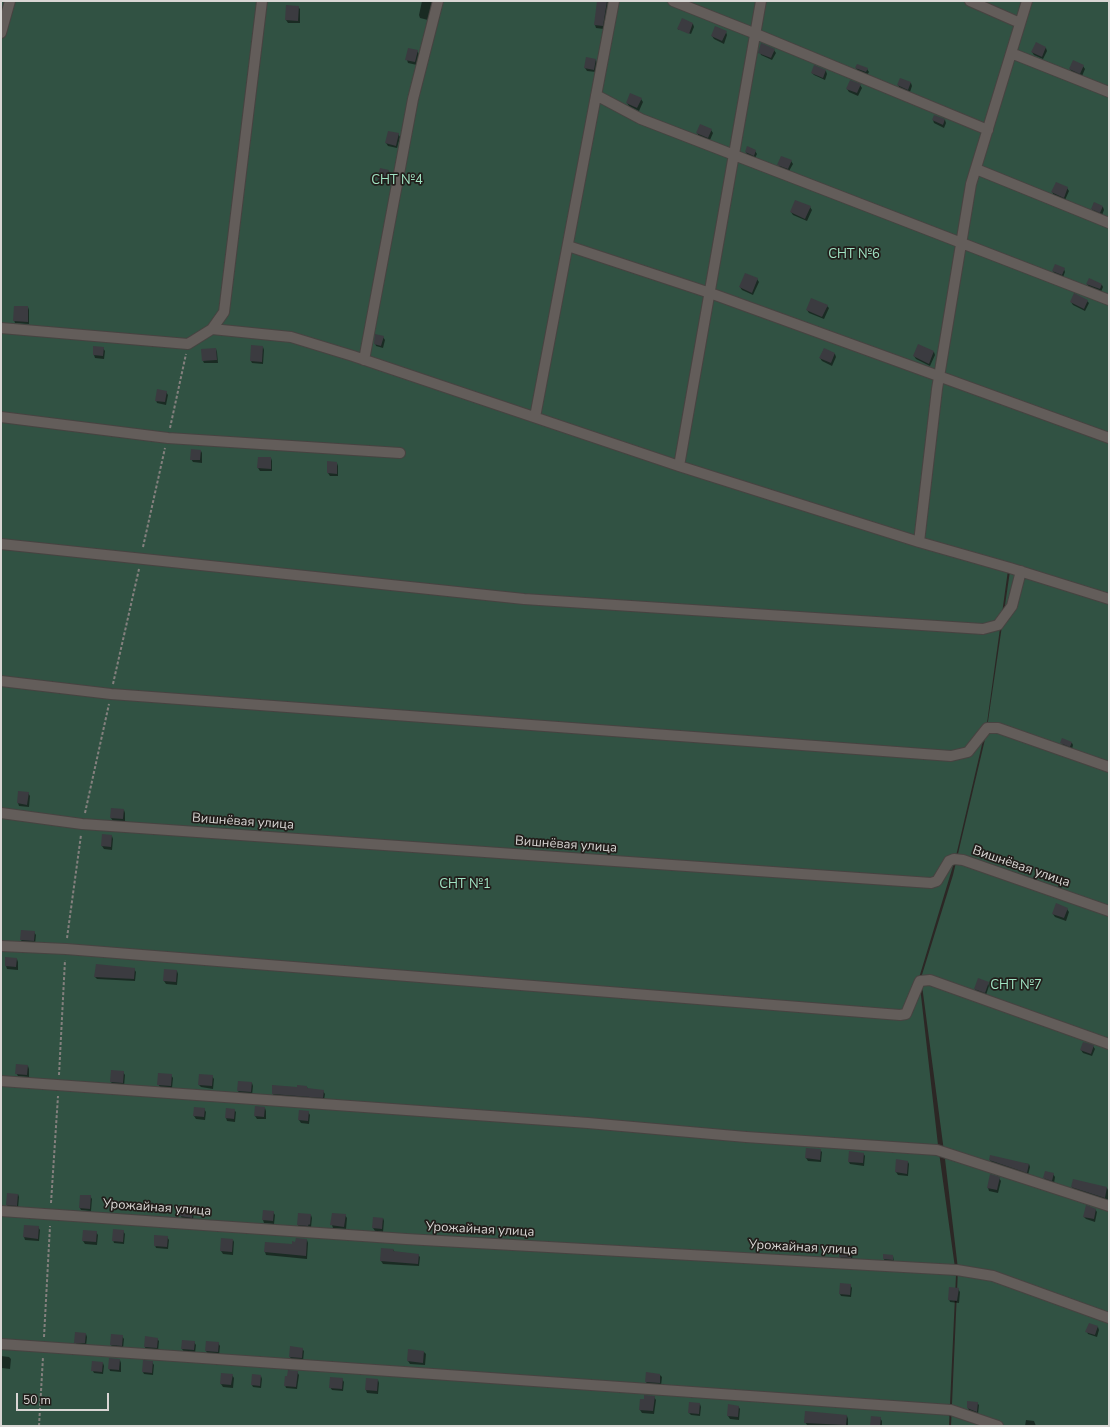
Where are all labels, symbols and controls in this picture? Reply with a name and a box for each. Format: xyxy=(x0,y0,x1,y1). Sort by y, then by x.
park label: СНТ №4 xyxy=(371,173,423,189)
park label: СНТ №6 xyxy=(828,247,880,263)
street label: Вишнёвая улица xyxy=(191,811,295,833)
street label: Вишнёвая улица xyxy=(514,834,618,856)
street label: Вишнёвая улица xyxy=(970,843,1072,891)
park label: СНТ №1 xyxy=(439,877,491,893)
park label: СНТ №7 xyxy=(990,978,1042,994)
street label: Урожайная улица xyxy=(102,1196,212,1220)
street label: Урожайная улица xyxy=(425,1219,535,1241)
street label: Урожайная улица xyxy=(748,1237,858,1259)
scale bar xyxy=(18,1385,111,1411)
text: 50 m xyxy=(23,1392,51,1408)

